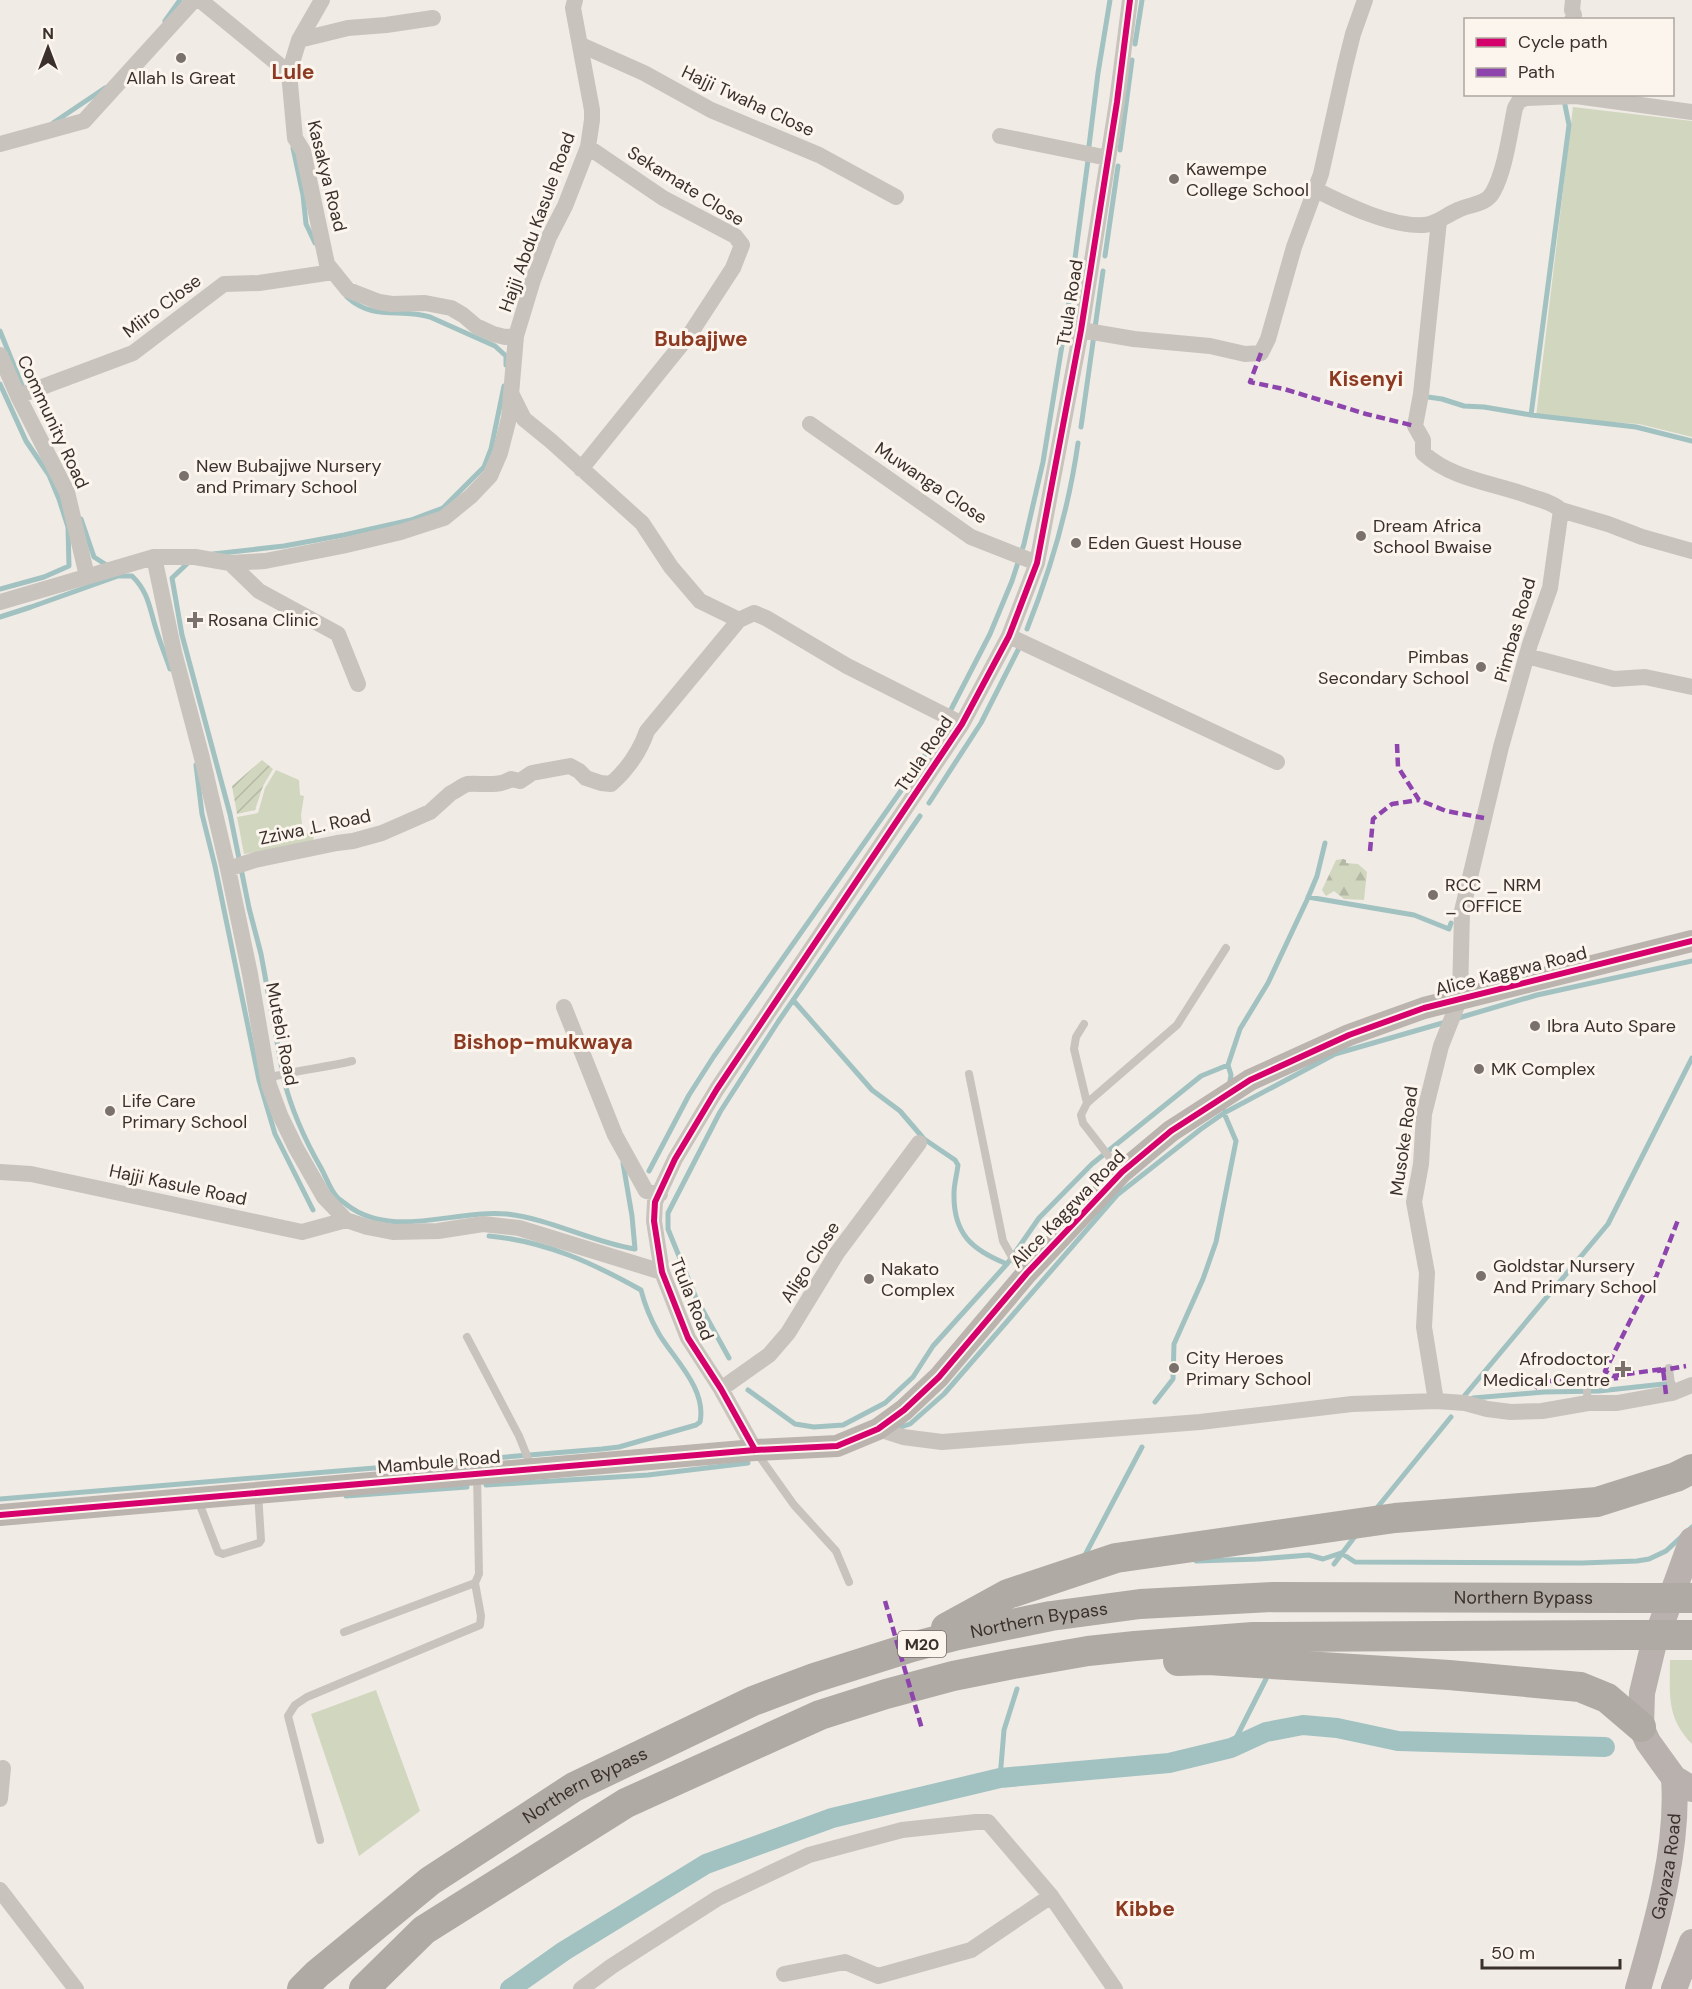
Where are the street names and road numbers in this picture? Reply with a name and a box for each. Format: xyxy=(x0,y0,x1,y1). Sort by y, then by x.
street label: Hajji Twaha Close xyxy=(678,60,818,142)
street label: Kasakya Road xyxy=(302,118,352,234)
street label: Hajji Abdu Kasule Road xyxy=(493,129,581,315)
street label: Sekamate Close xyxy=(623,140,749,232)
street label: Ttula Road xyxy=(1051,258,1089,348)
street label: Miiro Close xyxy=(118,269,206,343)
street label: Community Road xyxy=(12,351,94,493)
street label: Muwanga Close xyxy=(870,437,992,529)
street label: Pimbas Road xyxy=(1489,575,1541,685)
street label: Ttula Road xyxy=(890,711,958,797)
street label: Zziwa .L. Road xyxy=(257,803,373,851)
street label: Alice Kaggwa Road xyxy=(1433,941,1589,1001)
street label: Mutebi Road xyxy=(260,980,304,1088)
street label: Musoke Road xyxy=(1384,1085,1424,1197)
street label: Alice Kaggwa Road xyxy=(1005,1145,1131,1273)
street label: Hajji Kasule Road xyxy=(107,1159,249,1211)
street label: Aligo Close xyxy=(775,1217,845,1307)
street label: Ttula Road xyxy=(665,1254,719,1344)
street label: Mambule Road xyxy=(376,1445,502,1479)
street label: Northern Bypass xyxy=(1454,1585,1593,1610)
street label: Northern Bypass xyxy=(968,1596,1109,1644)
road number: M20 xyxy=(898,1631,946,1657)
street label: Northern Bypass xyxy=(518,1741,651,1829)
street label: Gayaza Road xyxy=(1646,1813,1686,1922)

